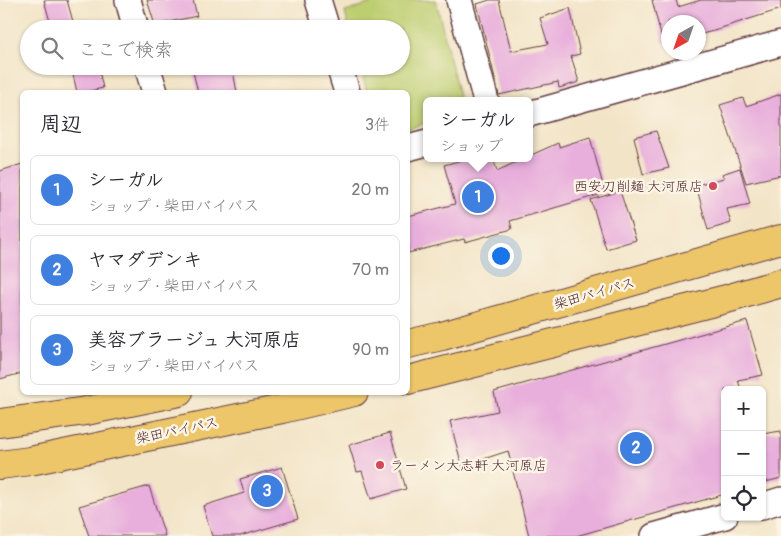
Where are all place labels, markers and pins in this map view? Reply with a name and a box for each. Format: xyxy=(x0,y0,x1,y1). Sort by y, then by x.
pin: 1 xyxy=(462,178,494,216)
place label: 西安刀削麺 大河原店 xyxy=(574,178,703,195)
marker: 西安刀削麺 大河原店 xyxy=(707,180,719,192)
pin: 2 xyxy=(620,429,652,467)
place label: ラーメン大志軒 大河原店 xyxy=(390,457,547,474)
marker: ラーメン大志軒 大河原店 xyxy=(374,459,386,471)
pin: 3 xyxy=(251,472,283,510)

